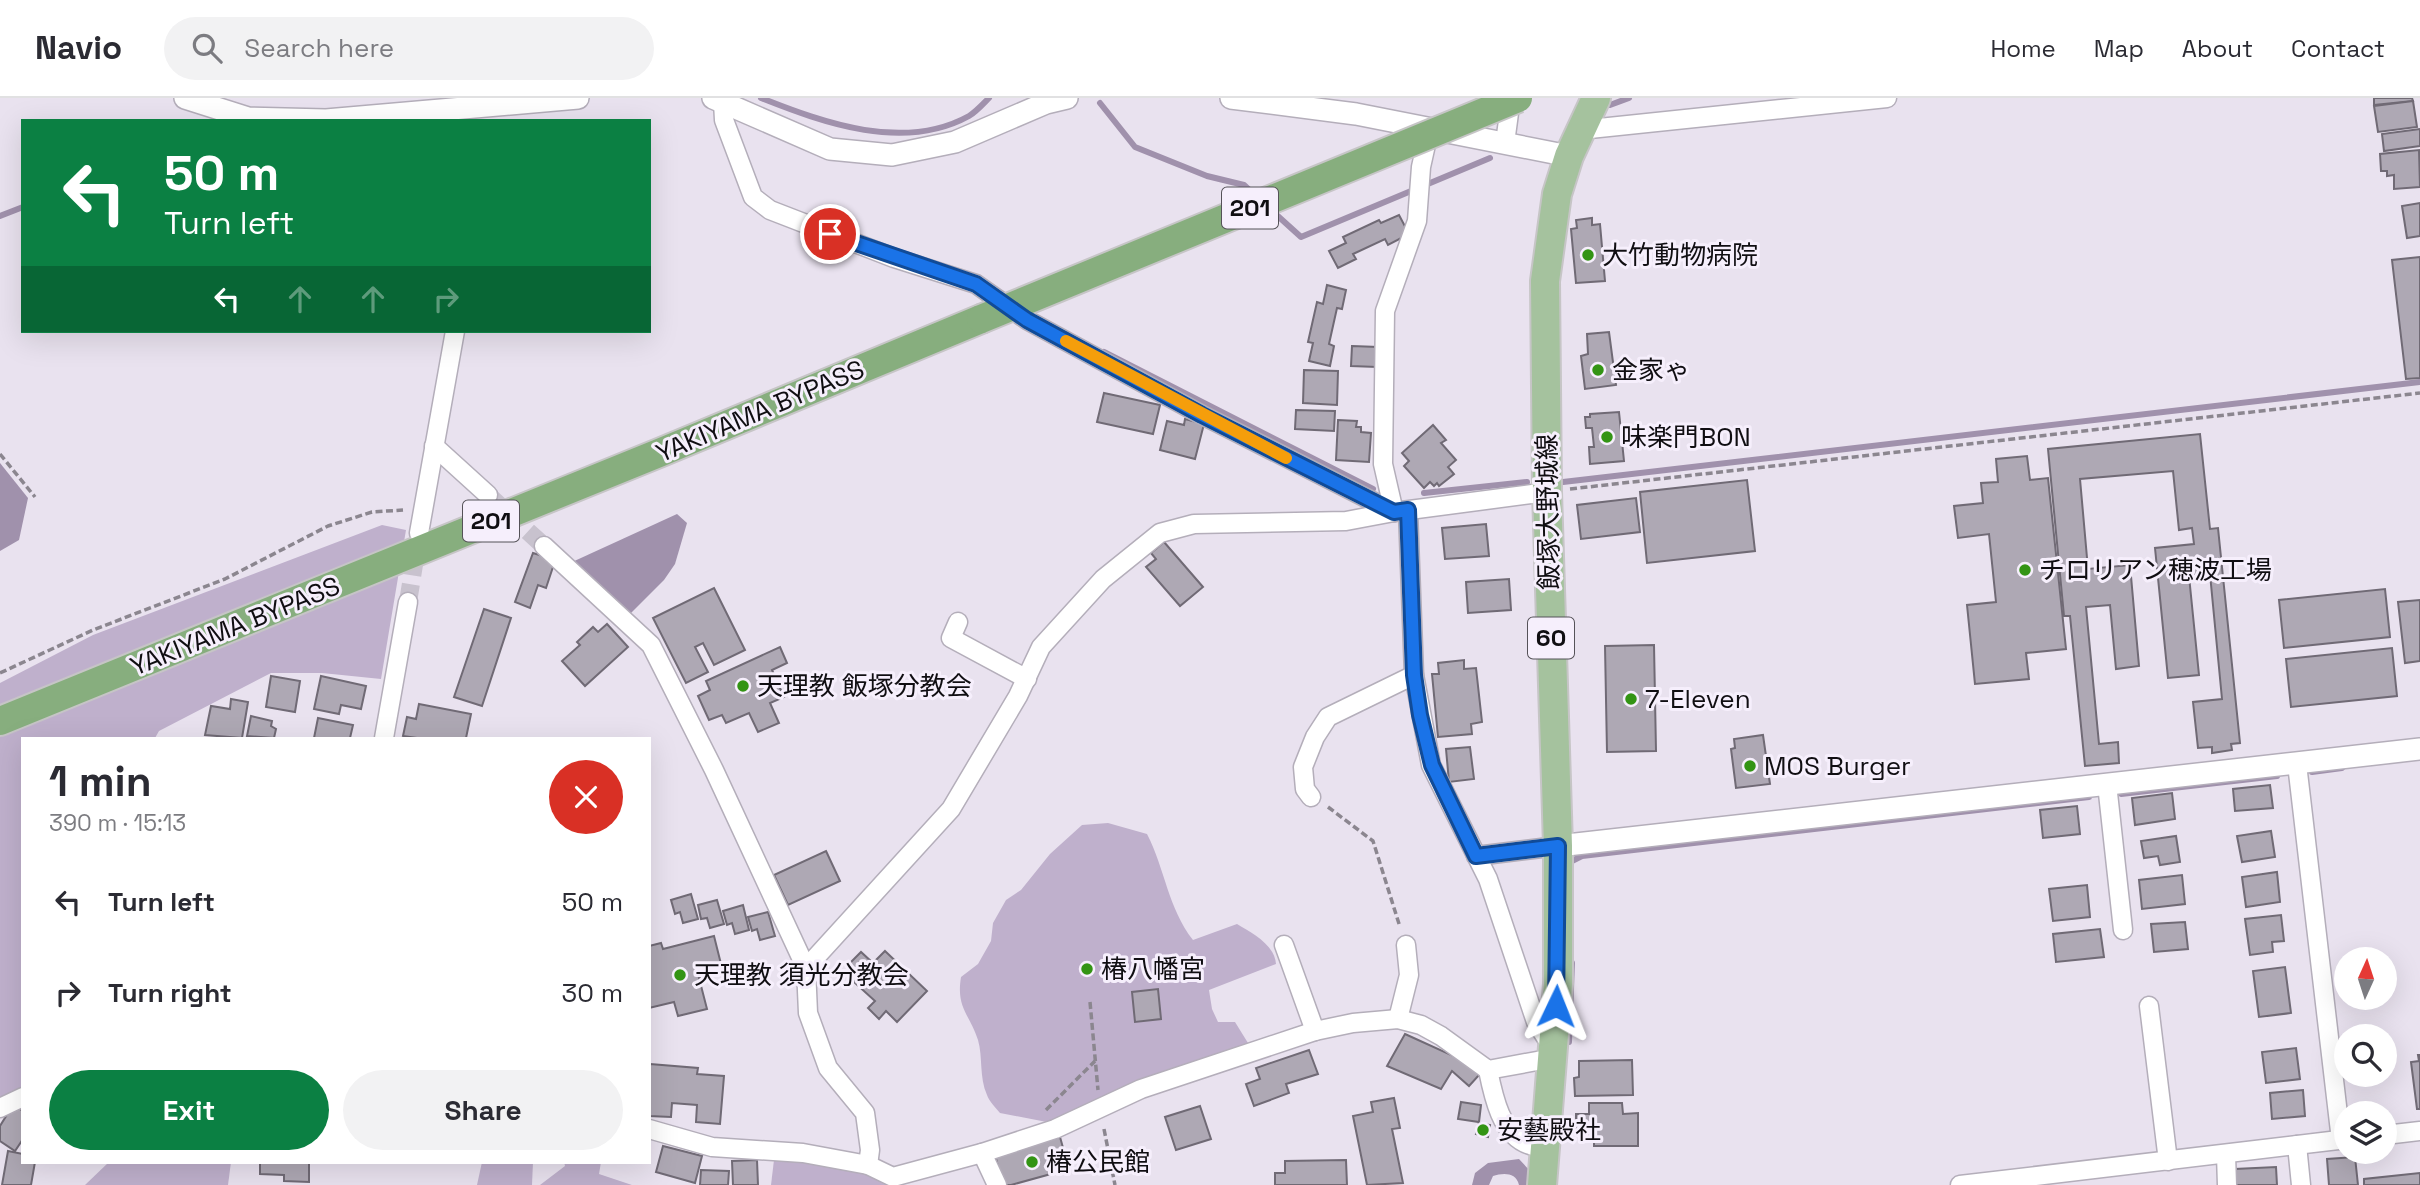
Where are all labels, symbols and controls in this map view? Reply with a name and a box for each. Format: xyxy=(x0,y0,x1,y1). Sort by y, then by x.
search box xyxy=(164,17,654,80)
text: Navio xyxy=(35,27,122,69)
icon: search xyxy=(188,29,226,67)
text: Search here xyxy=(244,31,394,65)
text: Home xyxy=(1990,33,2056,64)
text: Map xyxy=(2094,33,2144,64)
text: About xyxy=(2182,33,2253,64)
text: Contact xyxy=(2291,33,2385,64)
text: 50 m xyxy=(164,142,279,204)
icon: left xyxy=(49,147,140,238)
road number: 201 xyxy=(1222,188,1278,228)
text: Turn left xyxy=(164,203,294,243)
pin xyxy=(800,204,860,264)
icon: arrive xyxy=(811,215,849,253)
place label: 大竹動物病院 xyxy=(1602,238,1758,272)
marker: 大竹動物病院 xyxy=(1580,247,1596,263)
icon: left xyxy=(208,280,246,318)
icon: ahead xyxy=(281,280,319,318)
icon: ahead xyxy=(354,280,392,318)
icon: right xyxy=(427,280,465,318)
street label: YAKIYAMA BYPASS xyxy=(651,352,869,470)
place label: 金家ゃ xyxy=(1612,353,1690,387)
marker: 金家ゃ xyxy=(1590,362,1606,378)
place label: 味楽門BON xyxy=(1621,420,1751,454)
marker: 味楽門BON xyxy=(1599,429,1615,445)
street label: 飯塚大野城線 xyxy=(1530,434,1566,590)
road number: 201 xyxy=(463,500,519,542)
place label: チロリアン穂波工場 xyxy=(2039,553,2272,587)
marker: チロリアン穂波工場 xyxy=(2017,562,2033,578)
street label: YAKIYAMA BYPASS xyxy=(125,568,345,684)
road number: 60 xyxy=(1528,618,1574,658)
place label: 天理教 飯塚分教会 xyxy=(757,669,972,703)
marker: 天理教 飯塚分教会 xyxy=(735,678,751,694)
place label: 7-Eleven xyxy=(1645,682,1751,716)
marker: 7-Eleven xyxy=(1623,691,1639,707)
place label: MOS Burger xyxy=(1764,749,1911,783)
text: 1 min xyxy=(49,755,152,808)
marker: MOS Burger xyxy=(1742,758,1758,774)
button: close xyxy=(549,760,623,834)
text: 390 m · 15:13 xyxy=(49,808,186,838)
icon: left xyxy=(49,883,87,921)
text: Turn left xyxy=(108,885,215,919)
text: 50 m xyxy=(562,885,623,919)
north arrow xyxy=(2334,947,2398,1010)
map controls xyxy=(2334,947,2397,1164)
place label: 椿八幡宮 xyxy=(1101,952,1205,986)
place label: 天理教 須光分教会 xyxy=(694,958,909,992)
marker: 椿八幡宮 xyxy=(1079,961,1095,977)
marker: 天理教 須光分教会 xyxy=(672,967,688,983)
position arrow xyxy=(1519,969,1593,1043)
icon: right xyxy=(49,974,87,1012)
text: Turn right xyxy=(108,976,232,1010)
text: 30 m xyxy=(562,976,623,1010)
button: search xyxy=(2334,1024,2397,1087)
button: Exit xyxy=(49,1070,329,1150)
button: Share xyxy=(343,1070,623,1150)
button: layers xyxy=(2334,1101,2397,1164)
place label: 安藝殿社 xyxy=(1497,1113,1601,1147)
marker: 安藝殿社 xyxy=(1475,1122,1491,1138)
place label: 椿公民館 xyxy=(1046,1145,1150,1179)
marker: 椿公民館 xyxy=(1024,1154,1040,1170)

